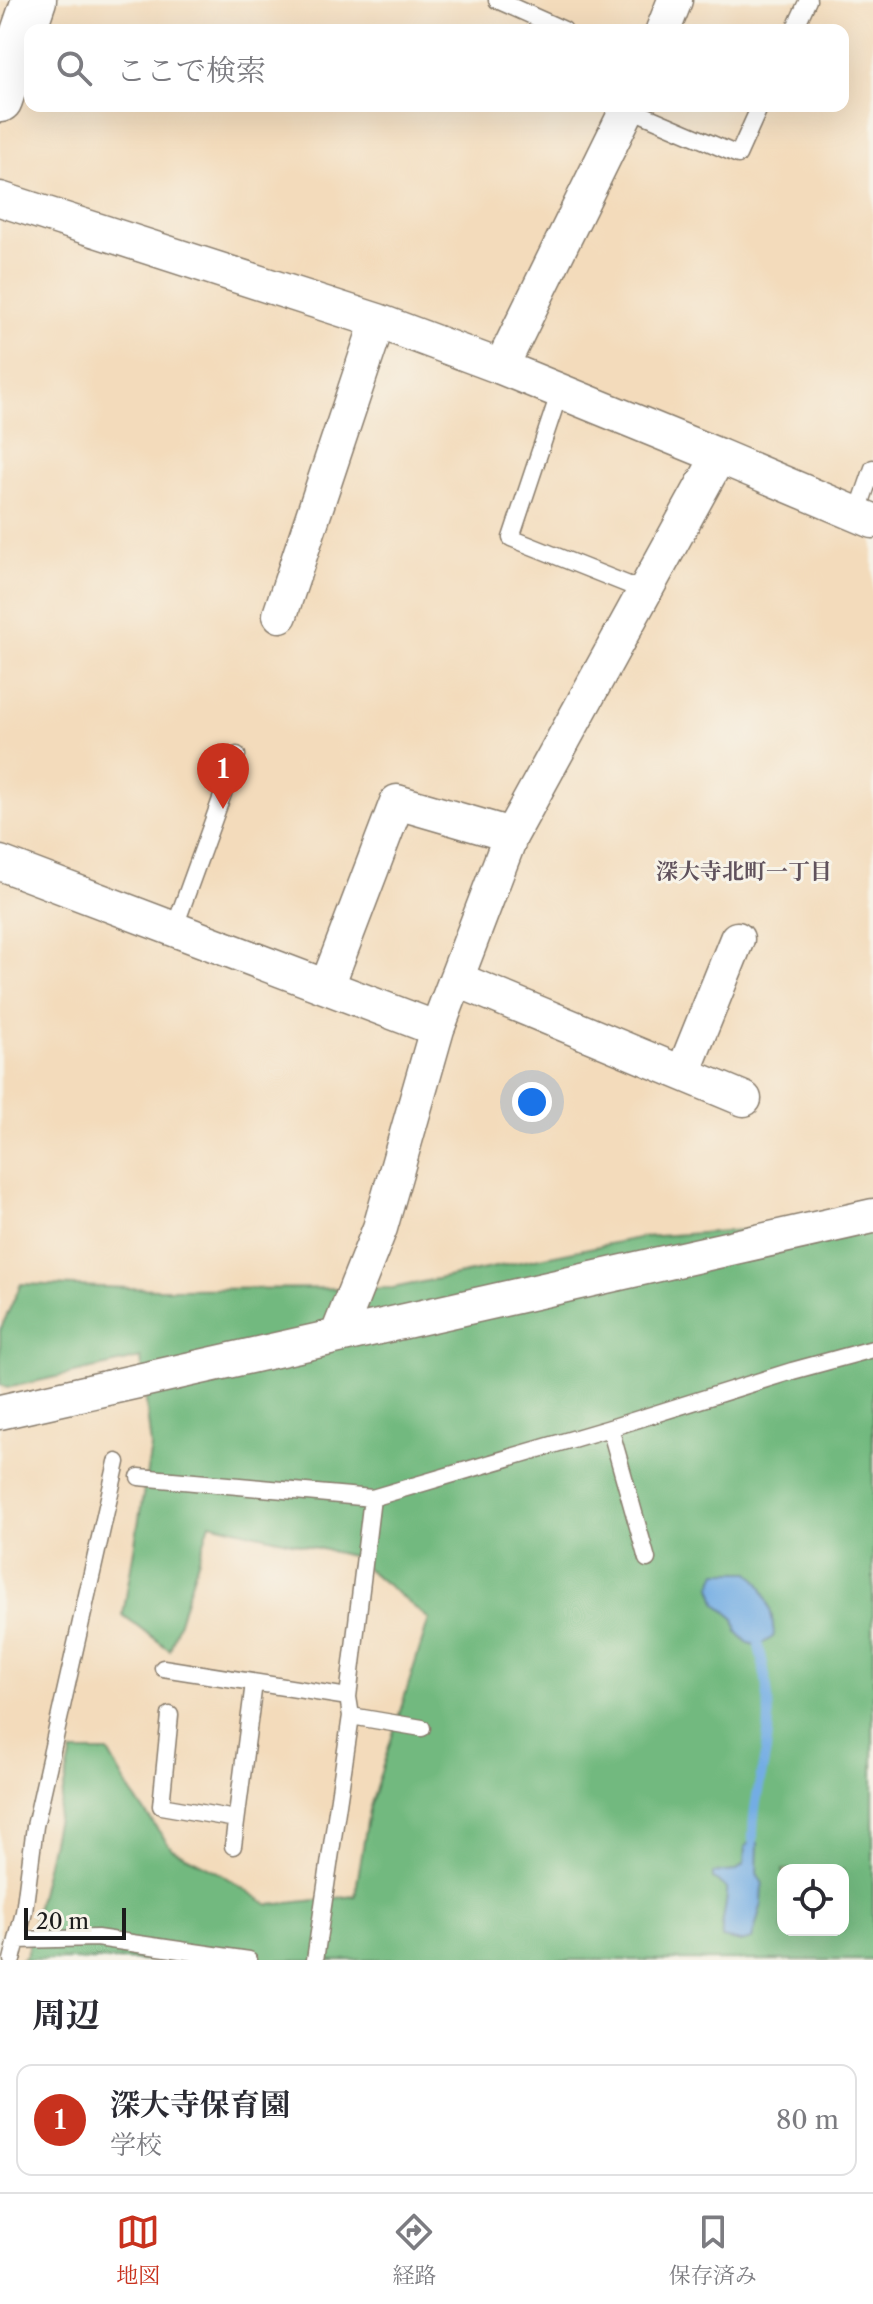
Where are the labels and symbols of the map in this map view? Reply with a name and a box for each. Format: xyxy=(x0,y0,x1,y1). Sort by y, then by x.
pin: 1 xyxy=(197,743,249,809)
district label: 深大寺北町一丁目 xyxy=(656,858,832,885)
your location xyxy=(512,1082,552,1122)
scale bar xyxy=(24,1904,126,1940)

